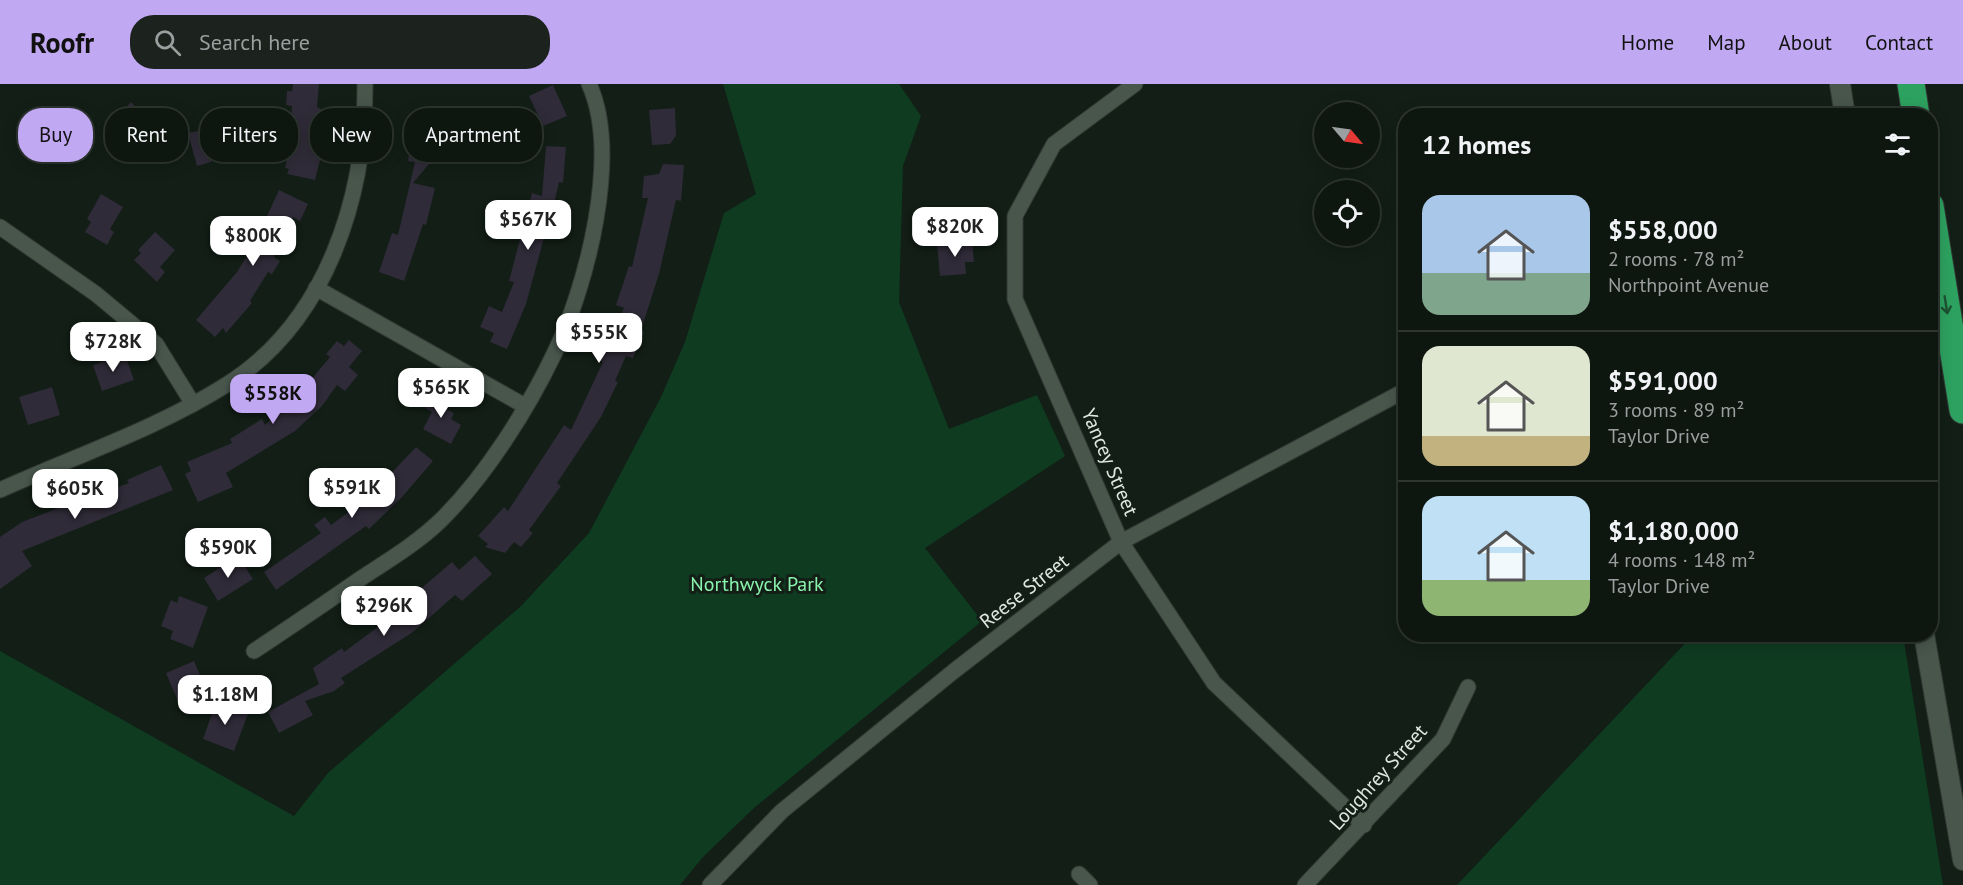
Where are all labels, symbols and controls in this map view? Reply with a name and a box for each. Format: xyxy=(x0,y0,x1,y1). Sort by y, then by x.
search box xyxy=(130,15,550,69)
text: Roofr xyxy=(30,24,94,61)
icon: search xyxy=(151,26,184,59)
text: Search here xyxy=(199,28,310,56)
text: Home xyxy=(1621,29,1674,56)
text: Map xyxy=(1707,29,1746,56)
text: About xyxy=(1779,29,1832,56)
text: Contact xyxy=(1865,29,1933,56)
north arrow xyxy=(1314,102,1380,168)
map controls xyxy=(1314,102,1380,246)
chip: Buy xyxy=(18,108,93,162)
chip: Rent xyxy=(105,108,188,162)
chip: Filters xyxy=(200,108,298,162)
chip: New xyxy=(310,108,392,162)
chip: Apartment xyxy=(404,108,542,162)
text: 12 homes xyxy=(1422,128,1531,161)
icon: filters xyxy=(1881,128,1914,161)
button: locate xyxy=(1314,180,1380,246)
pin: $567K xyxy=(486,200,570,251)
text: $567K xyxy=(499,206,557,232)
pin: $820K xyxy=(913,207,997,258)
text: $820K xyxy=(926,213,984,239)
text: $558,000 xyxy=(1608,213,1718,246)
pin: $800K xyxy=(211,216,295,267)
icon: home xyxy=(1470,219,1542,291)
text: $800K xyxy=(224,222,282,248)
text: 2 rooms · 78 m² xyxy=(1608,246,1744,272)
text: Northpoint Avenue xyxy=(1608,272,1769,298)
one-way arrow xyxy=(1941,295,1952,314)
pin: $555K xyxy=(557,313,641,364)
text: $555K xyxy=(570,319,628,345)
pin: $728K xyxy=(71,322,155,373)
text: $728K xyxy=(84,328,142,354)
text: $591,000 xyxy=(1608,364,1718,397)
pin: $565K xyxy=(399,368,483,419)
icon: home xyxy=(1470,370,1542,442)
pin: $558K xyxy=(231,374,315,425)
text: $565K xyxy=(412,374,470,400)
text: $558K xyxy=(244,380,302,406)
text: 3 rooms · 89 m² xyxy=(1608,397,1744,423)
street label: Yancey Street xyxy=(1076,405,1144,520)
text: Taylor Drive xyxy=(1608,423,1710,449)
pin: $591K xyxy=(310,468,394,519)
pin: $605K xyxy=(33,469,117,520)
text: $591K xyxy=(323,474,381,500)
text: $605K xyxy=(46,475,104,501)
text: $1,180,000 xyxy=(1608,514,1739,547)
icon: home xyxy=(1470,520,1542,592)
pin: $590K xyxy=(186,528,270,579)
text: $590K xyxy=(199,534,257,560)
text: 4 rooms · 148 m² xyxy=(1608,547,1755,573)
street label: Reese Street xyxy=(974,548,1074,634)
park label: Northwyck Park xyxy=(690,571,824,597)
text: Taylor Drive xyxy=(1608,573,1710,599)
pin: $296K xyxy=(342,586,426,637)
text: $296K xyxy=(355,592,413,618)
pin: $1.18M xyxy=(176,675,274,726)
text: $1.18M xyxy=(192,681,258,707)
street label: Loughrey Street xyxy=(1324,718,1433,835)

